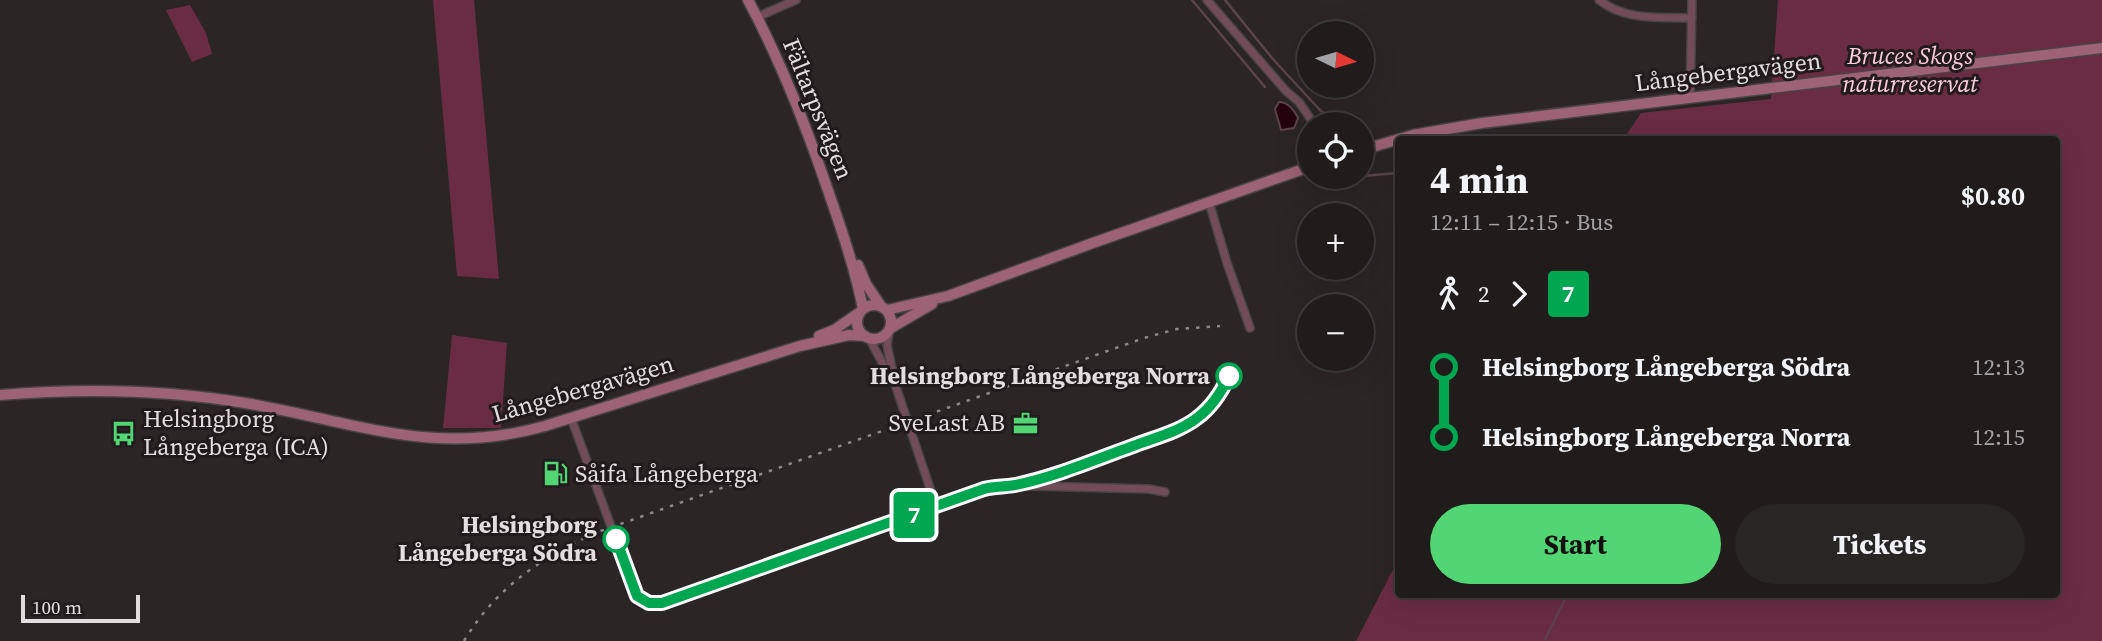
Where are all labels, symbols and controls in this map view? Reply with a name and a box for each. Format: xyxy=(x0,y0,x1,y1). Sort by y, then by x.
north arrow xyxy=(1297,21,1374,98)
map controls xyxy=(1297,21,1374,371)
street label: Fältarpsvägen xyxy=(775,33,862,184)
park label: Bruces Skogs naturreservat xyxy=(1842,39,1979,100)
street label: Långebergavägen xyxy=(1633,44,1823,99)
button: locate xyxy=(1297,112,1374,189)
text: 4 min xyxy=(1430,154,1529,206)
text: $0.80 xyxy=(1961,178,2025,214)
button: + xyxy=(1297,203,1374,280)
text: 12:11 – 12:15 · Bus xyxy=(1430,206,1613,238)
icon: walk xyxy=(1430,275,1468,313)
icon: forward xyxy=(1500,275,1538,313)
text: 7 xyxy=(1562,277,1575,310)
text: 2 xyxy=(1478,278,1490,310)
button: − xyxy=(1297,294,1374,371)
street label: Långebergavägen xyxy=(488,347,678,430)
text: Helsingborg Långeberga Södra xyxy=(1482,349,1850,385)
text: 12:13 xyxy=(1972,351,2025,383)
place label: Helsingborg Långeberga Norra xyxy=(870,359,1210,392)
marker: Helsingborg Långeberga Norra xyxy=(1216,363,1242,389)
place label: Helsingborg Långeberga (ICA) xyxy=(143,402,329,463)
place label: SveLast AB xyxy=(888,406,1005,439)
office icon: SveLast AB xyxy=(1011,409,1039,437)
bus stop icon: Helsingborg Långeberga (ICA) xyxy=(109,419,137,447)
text: Helsingborg Långeberga Norra xyxy=(1482,419,1851,455)
text: 12:15 xyxy=(1972,421,2025,453)
place label: Såifa Långeberga xyxy=(575,457,759,490)
fuel station icon: Såifa Långeberga xyxy=(541,460,569,488)
line badge: 7 xyxy=(891,492,937,538)
text: 7 xyxy=(907,498,921,531)
button: Start xyxy=(1430,504,1721,584)
button: Tickets xyxy=(1735,504,2025,584)
place label: Helsingborg Långeberga Södra xyxy=(398,508,597,569)
marker: Helsingborg Långeberga Södra xyxy=(603,526,629,552)
scale bar xyxy=(21,592,140,624)
text: 100 m xyxy=(32,594,82,620)

